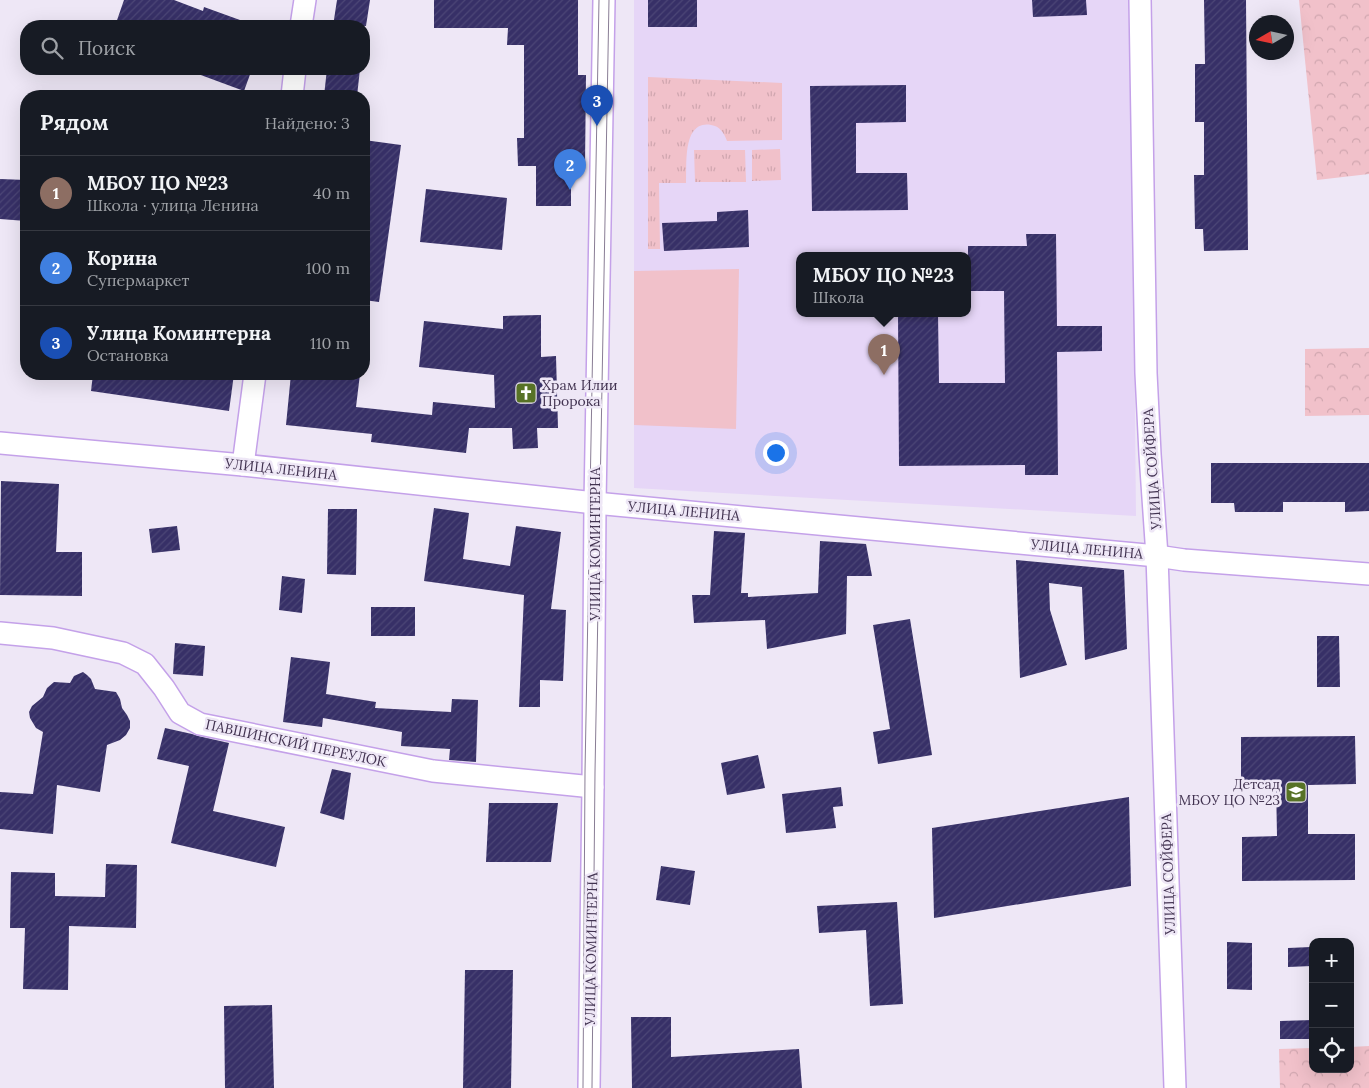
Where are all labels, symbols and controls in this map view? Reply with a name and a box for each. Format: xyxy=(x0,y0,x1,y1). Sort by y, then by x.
north arrow xyxy=(1249,15,1294,60)
search box xyxy=(20,20,370,75)
icon: search xyxy=(38,34,66,62)
text: Поиск xyxy=(78,36,135,60)
pin: 3 xyxy=(581,85,613,126)
text: Рядом xyxy=(40,109,109,136)
text: Найдено: 3 xyxy=(265,113,350,133)
pin: 2 xyxy=(554,149,586,190)
text: МБОУ ЦО №23 xyxy=(87,171,228,195)
text: 1 xyxy=(53,183,59,203)
text: 40 m xyxy=(313,183,350,203)
text: Школа · улица Ленина xyxy=(87,195,259,215)
text: Корина xyxy=(87,246,157,270)
popup xyxy=(796,252,971,317)
text: 2 xyxy=(52,258,60,278)
text: 100 m xyxy=(306,258,350,278)
text: МБОУ ЦО №23 xyxy=(813,263,954,287)
text: Супермаркет xyxy=(87,270,189,290)
text: Школа xyxy=(813,287,864,307)
text: Улица Коминтерна xyxy=(87,321,271,345)
text: 3 xyxy=(52,333,60,353)
text: 110 m xyxy=(310,333,350,353)
pin: 1 xyxy=(868,334,900,375)
text: Остановка xyxy=(87,345,169,365)
place label: Храм Илии Пророка xyxy=(542,376,618,410)
church icon: Храм Илии Пророка xyxy=(514,381,538,405)
street label: УЛИЦА СОЙФЕРА xyxy=(1139,408,1165,531)
your location xyxy=(763,440,789,466)
street label: УЛИЦА ЛЕНИНА xyxy=(223,454,338,484)
street label: УЛИЦА КОМИНТЕРНА xyxy=(586,467,604,622)
street label: УЛИЦА ЛЕНИНА xyxy=(626,497,741,525)
street label: УЛИЦА ЛЕНИНА xyxy=(1029,535,1144,563)
street label: ПАВШИНСКИЙ ПЕРЕУЛОК xyxy=(204,715,389,771)
place label: Детсад МБОУ ЦО №23 xyxy=(1178,775,1280,809)
school or university icon: Детсад МБОУ ЦО №23 xyxy=(1284,780,1308,804)
street label: УЛИЦА СОЙФЕРА xyxy=(1157,813,1179,936)
street label: УЛИЦА КОМИНТЕРНА xyxy=(581,872,601,1027)
map controls xyxy=(1309,938,1354,1073)
button: + xyxy=(1309,938,1354,983)
button: − xyxy=(1309,983,1354,1028)
button: locate xyxy=(1309,1028,1354,1073)

